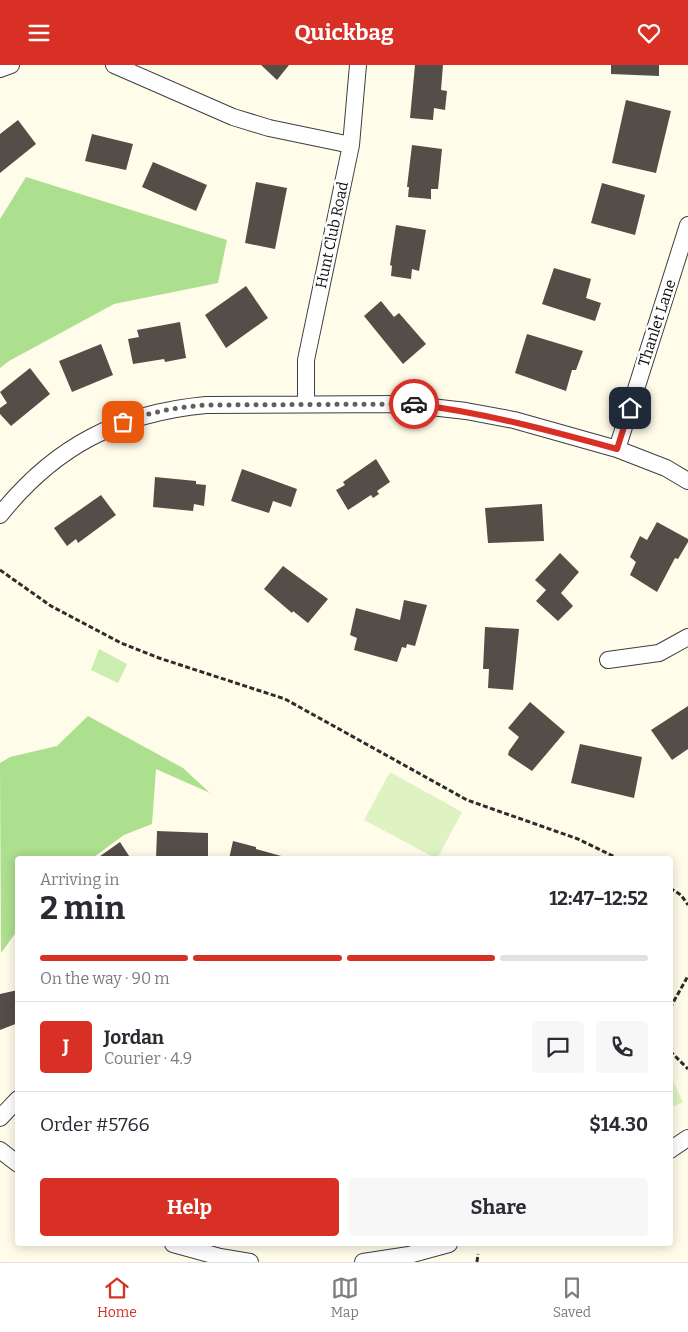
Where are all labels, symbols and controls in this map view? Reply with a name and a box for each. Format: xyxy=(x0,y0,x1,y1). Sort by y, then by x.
icon: menu xyxy=(25,19,53,47)
text: Quickbag xyxy=(294,19,394,46)
icon: heart xyxy=(635,19,663,47)
street label: Hunt Club Road xyxy=(312,180,352,290)
street label: Thanlet Lane xyxy=(634,277,680,369)
courier xyxy=(389,379,439,429)
pin xyxy=(609,387,651,429)
icon: car xyxy=(400,390,428,418)
icon: home xyxy=(616,394,644,422)
pin xyxy=(102,401,144,443)
icon: bag xyxy=(109,408,137,436)
text: Arriving in xyxy=(40,870,119,889)
text: 12:47–12:52 xyxy=(549,887,648,910)
text: 2 min xyxy=(40,889,125,927)
text: On the way · 90 m xyxy=(40,969,170,988)
button: chat xyxy=(532,1021,584,1073)
button: phone xyxy=(596,1021,648,1073)
text: Jordan xyxy=(104,1026,164,1049)
text: J xyxy=(63,1035,69,1058)
text: Courier · 4.9 xyxy=(104,1049,192,1068)
text: Order #5766 xyxy=(40,1113,150,1136)
text: $14.30 xyxy=(589,1113,648,1136)
button: Help xyxy=(40,1178,339,1236)
button: Share xyxy=(349,1178,648,1236)
tab: Home xyxy=(97,1274,137,1321)
tab: Map xyxy=(331,1274,359,1321)
tab: Saved xyxy=(553,1274,591,1321)

